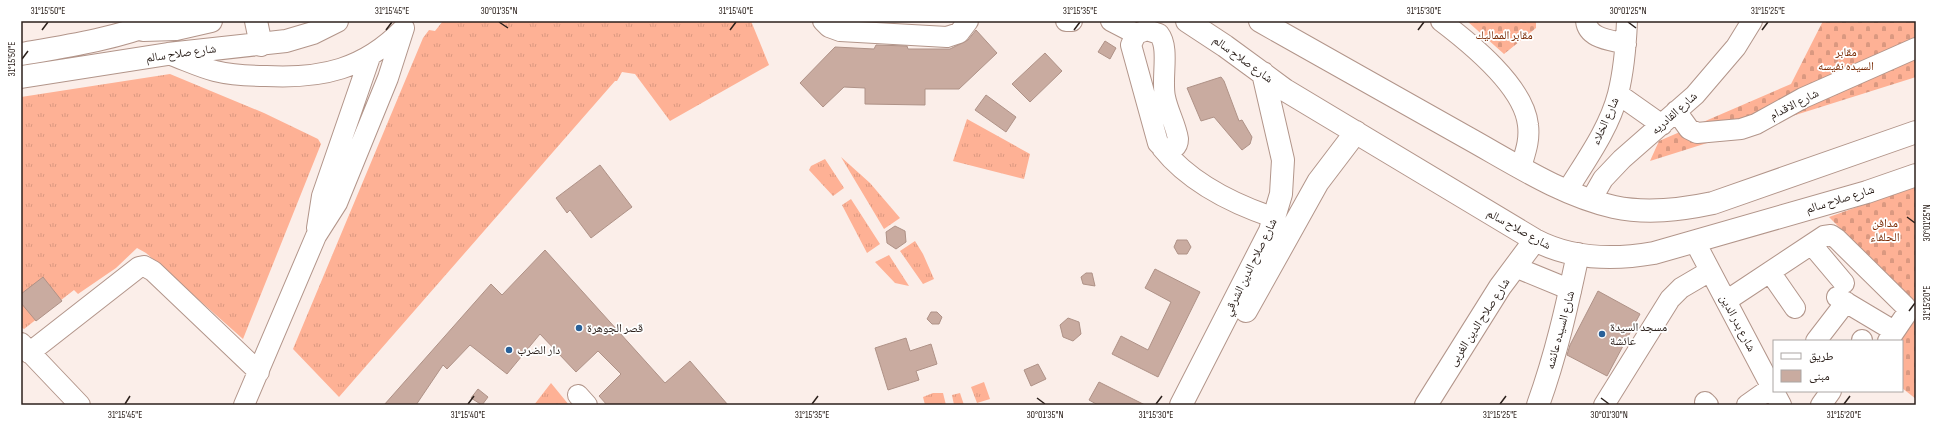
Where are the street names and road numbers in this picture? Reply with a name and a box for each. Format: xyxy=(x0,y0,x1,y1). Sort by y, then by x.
street label: شارع صلاح سالم xyxy=(1210,33,1276,86)
street label: شارع صلاح سالم xyxy=(145,41,217,66)
street label: شارع الاقدام xyxy=(1767,86,1821,123)
street label: شارع القادريه xyxy=(1648,89,1701,138)
street label: شارع الخلاء xyxy=(1588,95,1623,147)
street label: شارع صلاح سالم xyxy=(1804,182,1876,217)
street label: شارع صلاح سالم xyxy=(1484,206,1553,253)
street label: شارع صلاح الدين الشرقي xyxy=(1220,216,1282,319)
street label: شارع صلاح الدين الغربى xyxy=(1445,275,1514,369)
street label: شارع السيده عائشه xyxy=(1543,289,1578,371)
street label: شارع بدر الدين xyxy=(1716,292,1759,354)

